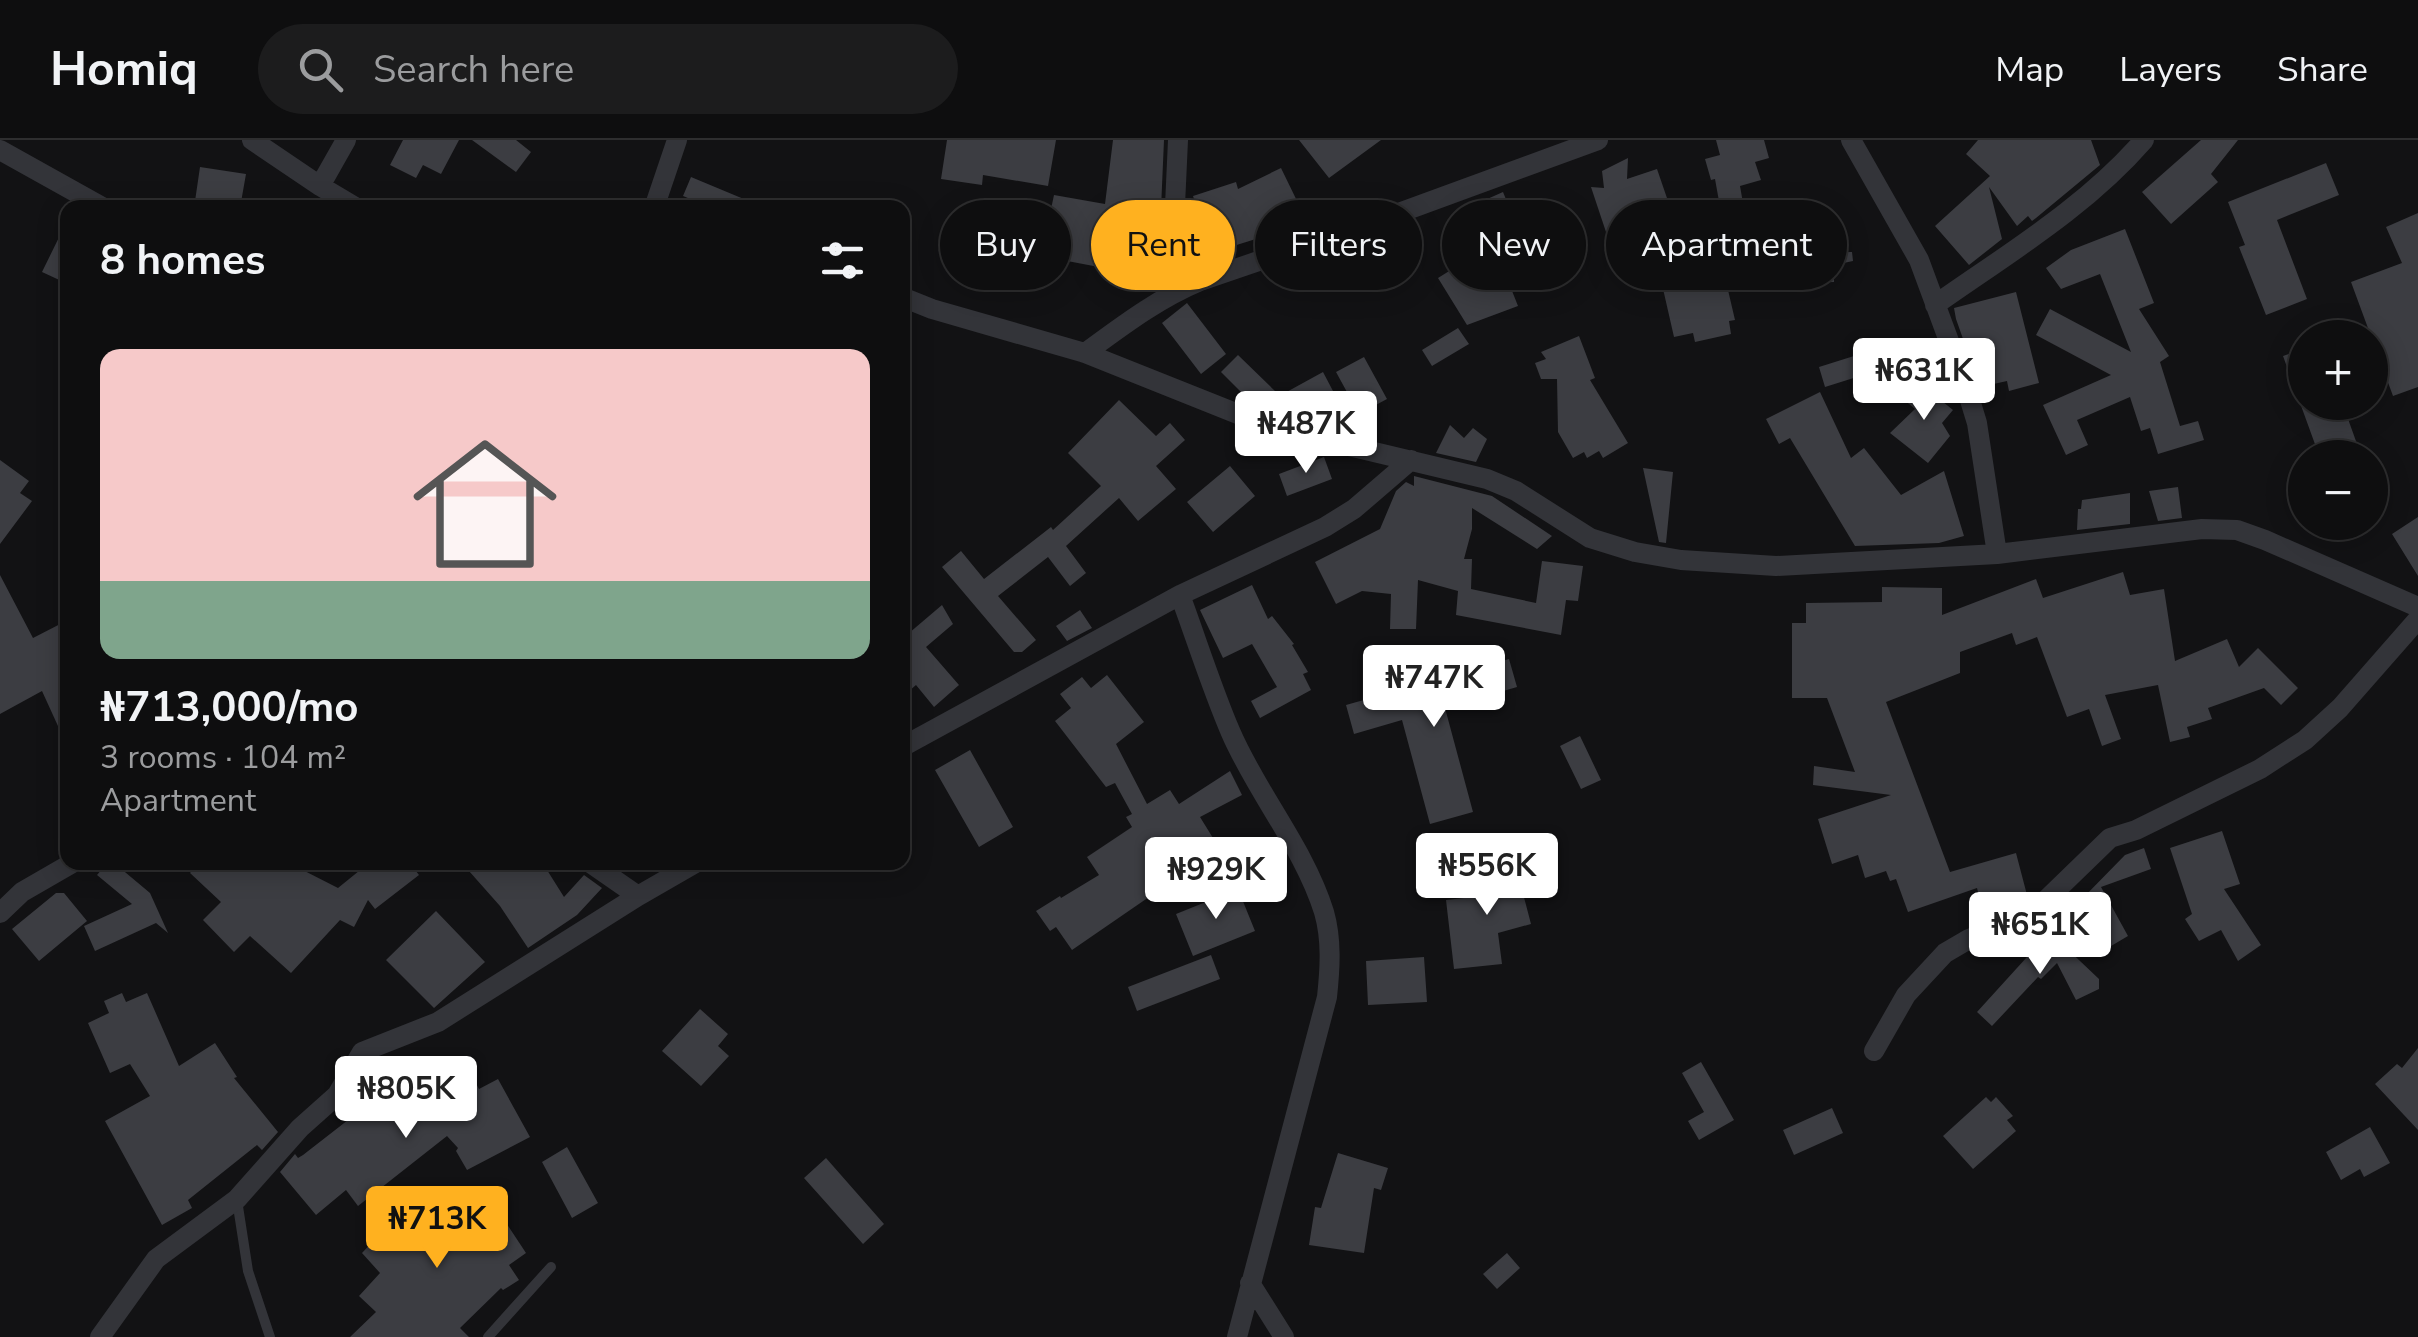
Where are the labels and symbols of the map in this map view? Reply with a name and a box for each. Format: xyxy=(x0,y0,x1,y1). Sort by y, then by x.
pin: ₦631K xyxy=(1854,338,1994,423)
pin: ₦487K xyxy=(1236,391,1376,476)
pin: ₦747K xyxy=(1364,645,1504,730)
pin: ₦556K xyxy=(1417,833,1557,918)
pin: ₦929K xyxy=(1146,837,1286,922)
pin: ₦651K xyxy=(1970,892,2110,977)
pin: ₦805K xyxy=(336,1056,476,1141)
pin: ₦713K xyxy=(367,1186,507,1271)

